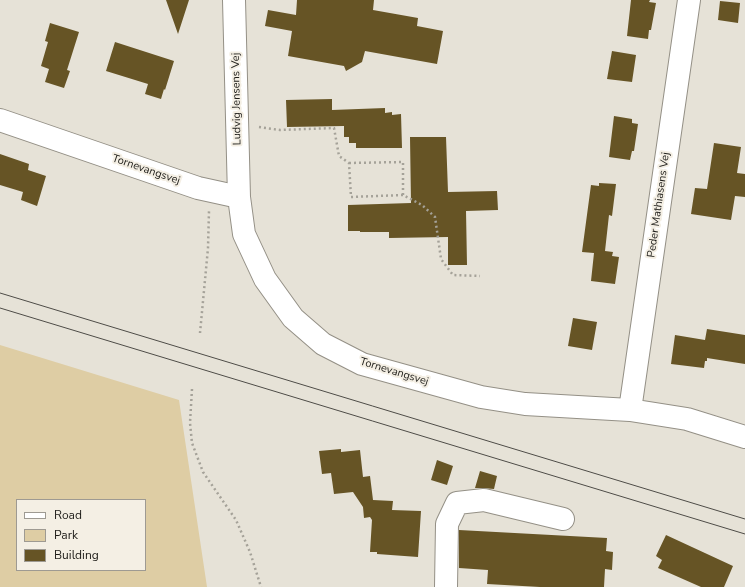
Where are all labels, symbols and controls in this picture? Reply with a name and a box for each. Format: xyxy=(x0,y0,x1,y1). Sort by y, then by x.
street label: Ludvig Jensens Vej xyxy=(230,53,244,145)
street label: Peder Mathiasens Vej xyxy=(645,151,673,259)
street label: Tornevangsvej xyxy=(110,152,182,188)
street label: Tornevangsvej xyxy=(358,355,430,389)
legend xyxy=(16,499,146,571)
text: Road xyxy=(54,507,82,523)
text: Park xyxy=(54,527,78,543)
text: Building xyxy=(54,547,99,563)

